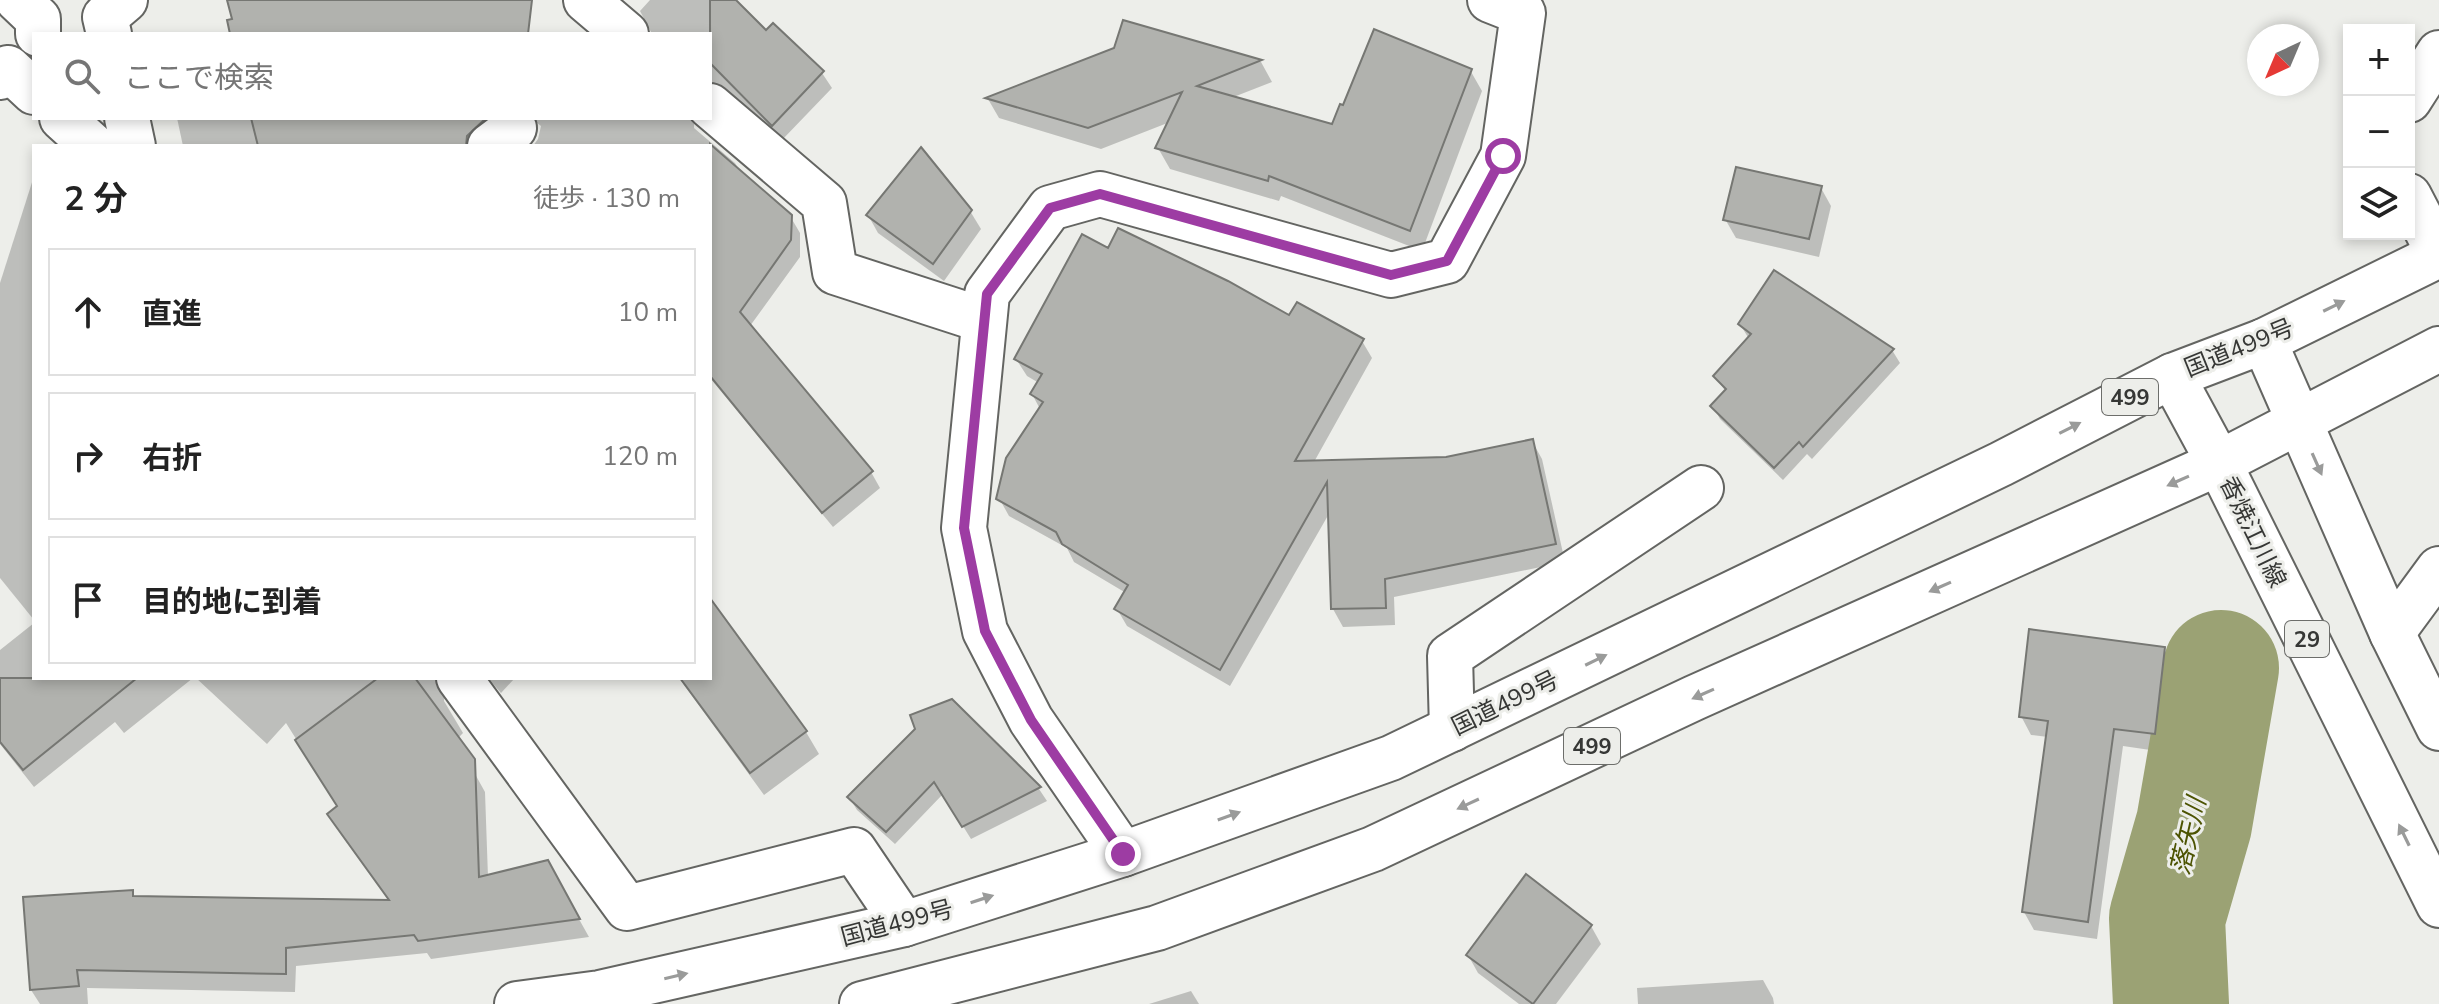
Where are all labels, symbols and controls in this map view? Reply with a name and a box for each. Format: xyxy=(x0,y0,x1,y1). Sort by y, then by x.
north arrow xyxy=(2247,24,2319,96)
map controls xyxy=(2343,24,2415,240)
button: + xyxy=(2343,24,2415,96)
search box xyxy=(32,32,712,120)
icon: search xyxy=(60,54,104,98)
text: ここで検索 xyxy=(124,58,274,99)
button: − xyxy=(2343,96,2415,168)
route start xyxy=(1485,138,1521,174)
button: layers xyxy=(2343,168,2415,240)
text: 2 分 xyxy=(64,176,128,222)
text: 徒歩 · 130 m xyxy=(533,181,680,216)
icon: ahead xyxy=(66,290,110,334)
text: 直進 xyxy=(142,294,202,335)
text: 10 m xyxy=(618,295,678,330)
one-way arrow xyxy=(2323,300,2346,313)
street label: 国道499号 xyxy=(2180,312,2298,384)
road number: 499 xyxy=(2102,379,2158,415)
one-way arrow xyxy=(2059,422,2081,436)
icon: right xyxy=(66,434,110,478)
text: 右折 xyxy=(142,438,202,479)
text: 120 m xyxy=(602,439,678,474)
one-way arrow xyxy=(2310,452,2323,476)
street label: 香焼江川線 xyxy=(2212,471,2294,593)
one-way arrow xyxy=(2166,474,2190,488)
icon: arrive xyxy=(66,578,110,622)
one-way arrow xyxy=(1929,581,1952,594)
text: 目的地に到着 xyxy=(142,582,322,623)
road number: 29 xyxy=(2285,621,2329,657)
one-way arrow xyxy=(1585,653,1608,667)
street label: 国道499号 xyxy=(1446,663,1564,743)
one-way arrow xyxy=(1691,687,1715,700)
road number: 499 xyxy=(1564,728,1620,764)
water label: 落矢川 xyxy=(2163,791,2215,878)
one-way arrow xyxy=(1456,797,1479,811)
one-way arrow xyxy=(1217,810,1241,822)
one-way arrow xyxy=(2397,823,2411,846)
route end xyxy=(1105,836,1141,872)
one-way arrow xyxy=(971,892,995,905)
street label: 国道499号 xyxy=(837,893,957,953)
one-way arrow xyxy=(663,969,688,981)

